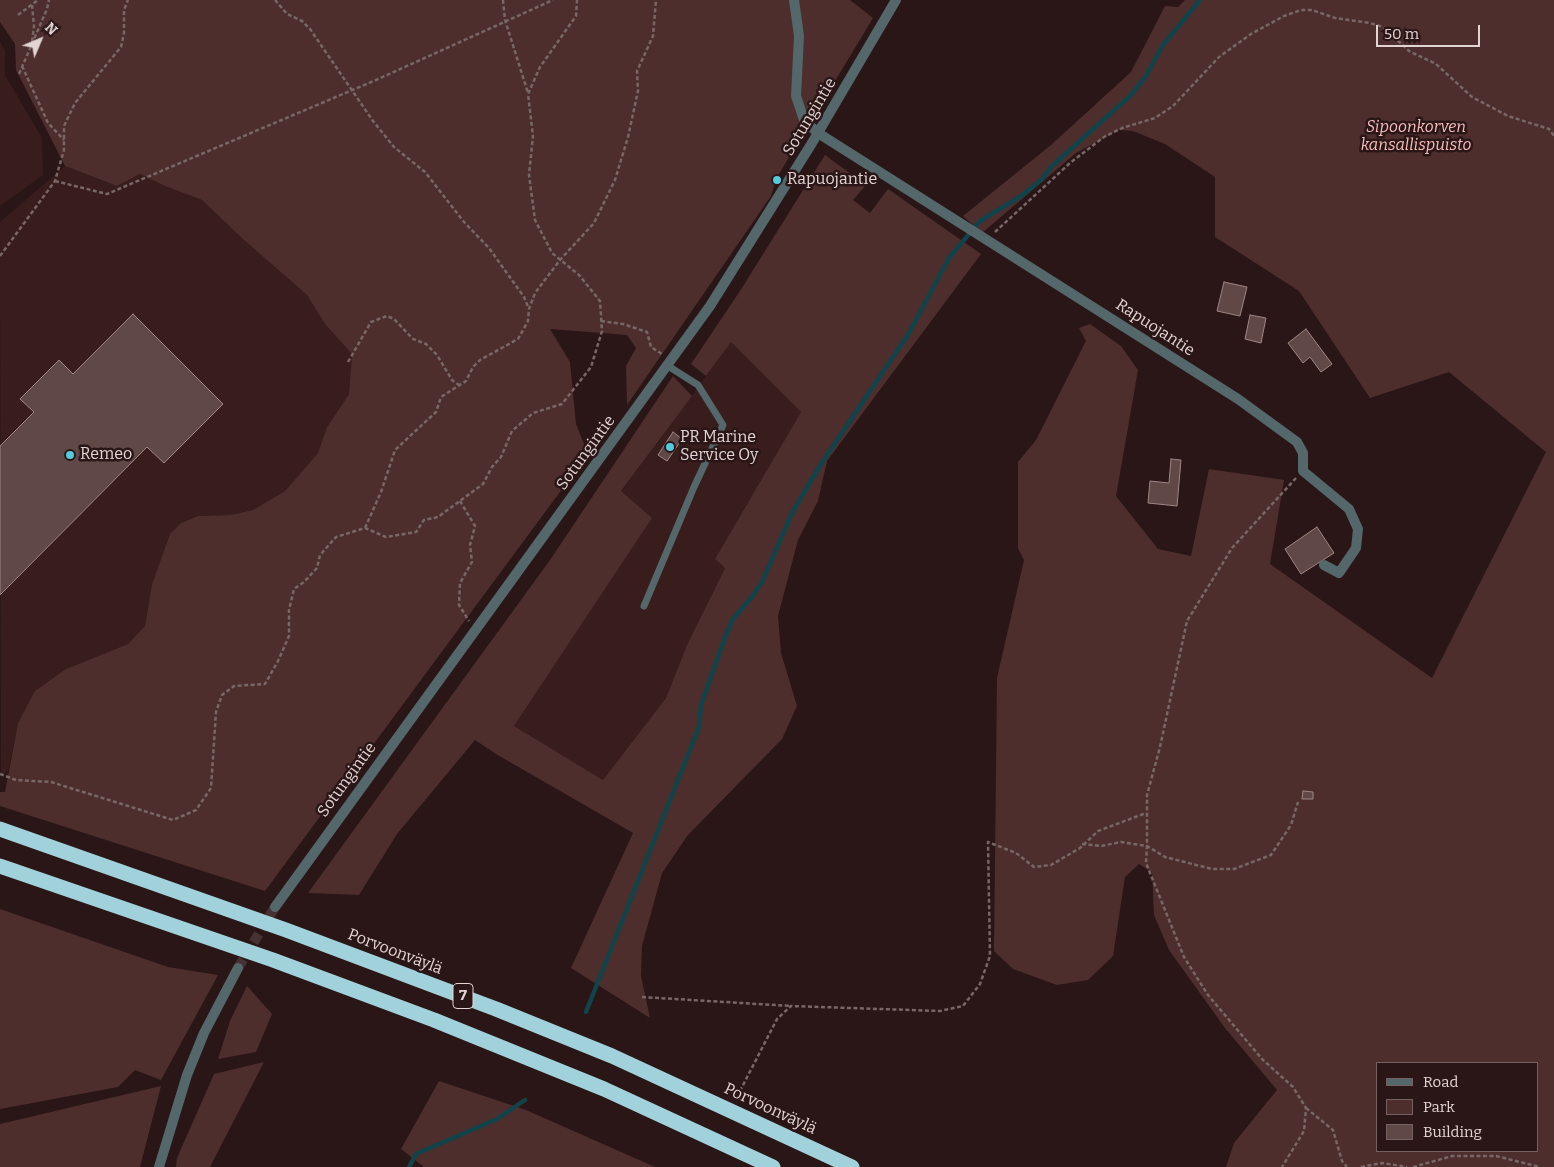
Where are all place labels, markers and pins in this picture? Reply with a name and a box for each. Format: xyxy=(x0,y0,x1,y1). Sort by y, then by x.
place label: Rapuojantie xyxy=(787,170,877,190)
marker: Rapuojantie xyxy=(771,174,783,186)
place label: PR Marine Service Oy xyxy=(680,428,758,466)
marker: PR Marine Service Oy xyxy=(664,441,676,453)
place label: Remeo xyxy=(80,445,132,465)
marker: Remeo xyxy=(64,449,76,461)

